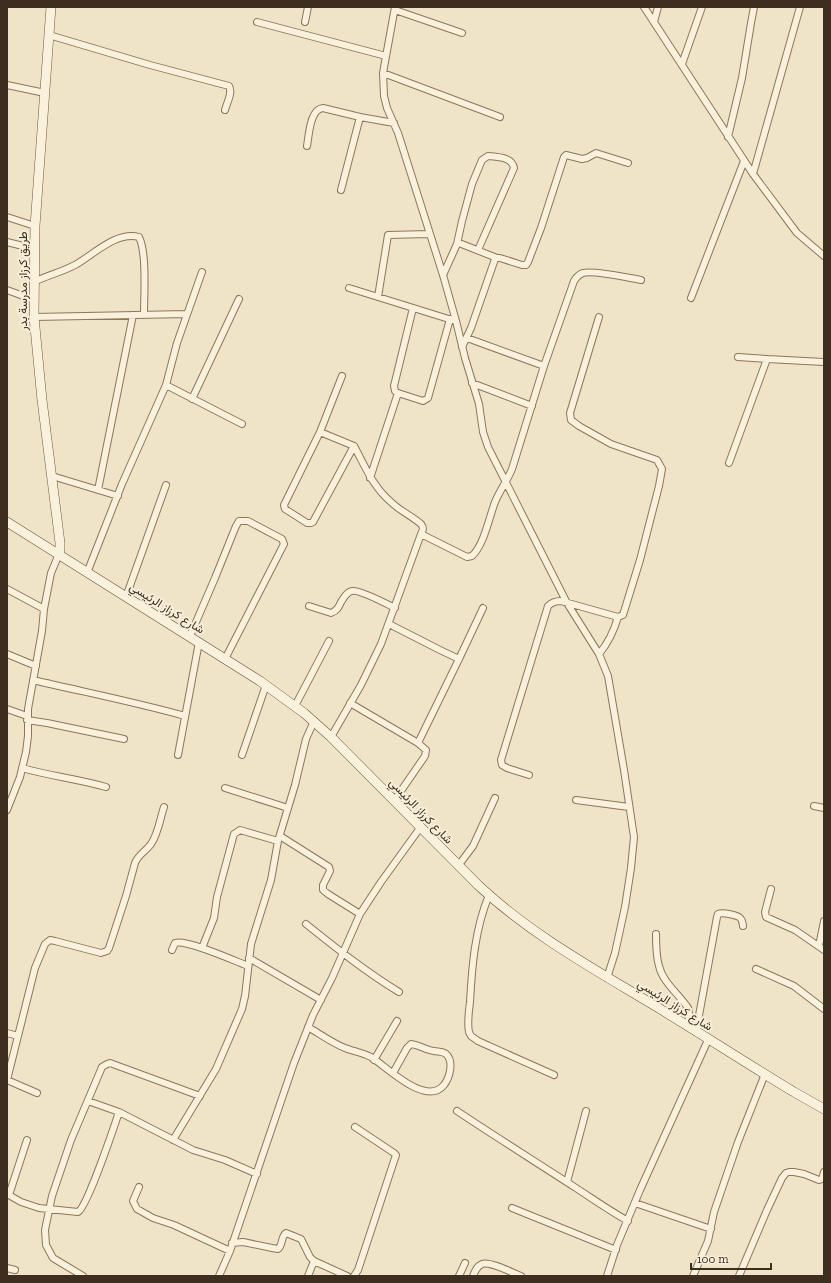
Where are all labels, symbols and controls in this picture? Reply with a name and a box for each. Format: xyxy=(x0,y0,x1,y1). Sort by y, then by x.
street label: طريق كرزاز مدرسة بدر xyxy=(16,231,31,332)
street label: شارع كرزاز الرئيسي xyxy=(125,579,207,639)
street label: شارع كرزاز الرئيسي xyxy=(384,775,456,849)
street label: شارع كرزاز الرئيسي xyxy=(633,976,715,1036)
scale bar xyxy=(691,1245,771,1271)
text: 100 m xyxy=(697,1252,729,1266)

